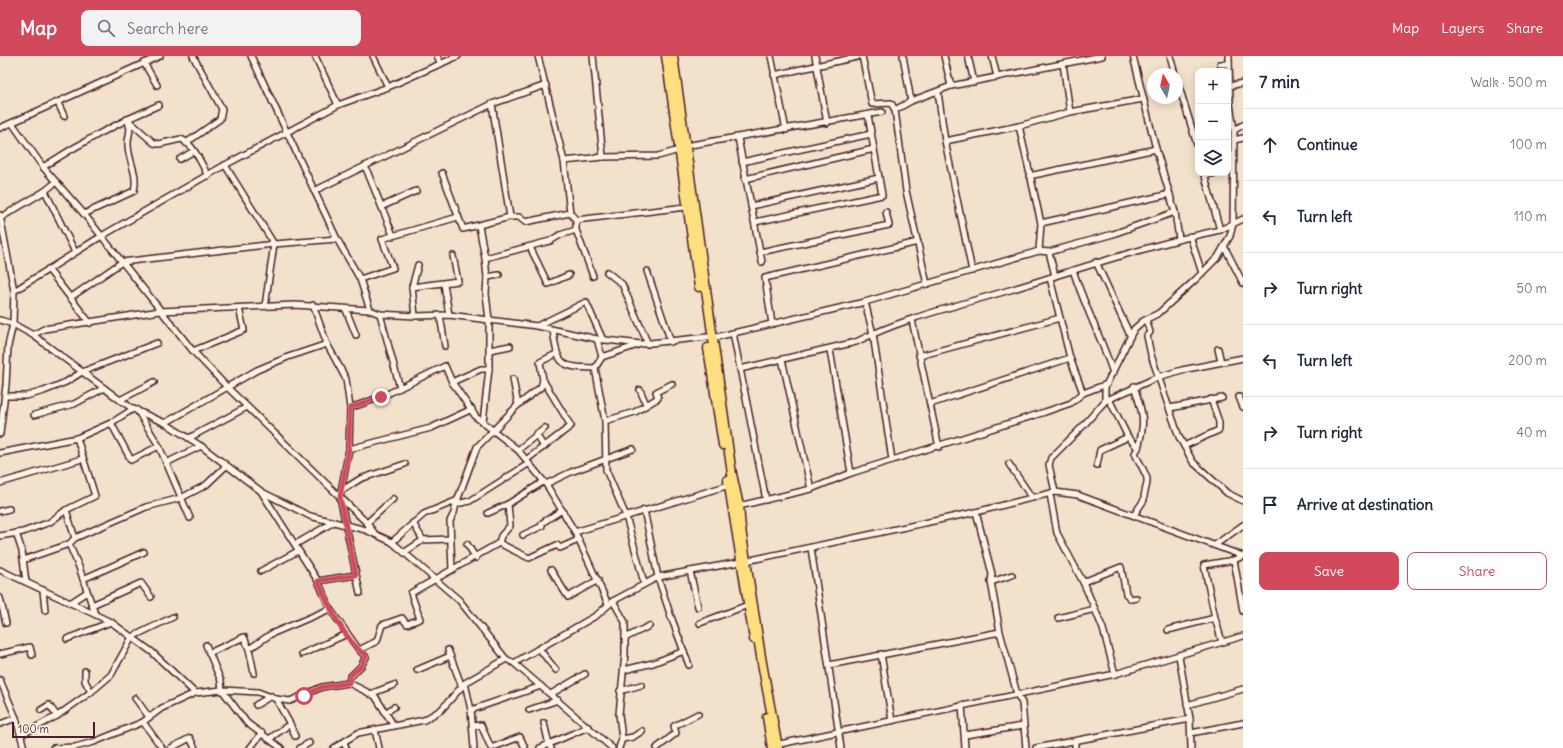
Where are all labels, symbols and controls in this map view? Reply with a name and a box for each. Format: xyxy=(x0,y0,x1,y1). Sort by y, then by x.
search box xyxy=(81,10,361,46)
text: Map xyxy=(20,16,57,40)
icon: search xyxy=(95,17,117,39)
text: Search here xyxy=(127,19,208,38)
text: Map xyxy=(1392,19,1419,37)
text: Layers xyxy=(1441,19,1484,37)
text: Share xyxy=(1506,19,1543,37)
north arrow xyxy=(1147,68,1183,104)
map controls xyxy=(1195,68,1231,176)
button: + xyxy=(1195,68,1231,104)
text: 7 min xyxy=(1259,71,1300,93)
text: Walk · 500 m xyxy=(1470,74,1547,91)
button: − xyxy=(1195,104,1231,140)
icon: ahead xyxy=(1259,134,1281,156)
text: Continue xyxy=(1297,135,1358,154)
text: 100 m xyxy=(1510,136,1547,153)
button: layers xyxy=(1195,140,1231,176)
icon: left xyxy=(1259,206,1281,228)
text: Turn left xyxy=(1297,207,1352,226)
text: 110 m xyxy=(1514,208,1547,225)
icon: right xyxy=(1259,278,1281,300)
text: Turn right xyxy=(1297,279,1362,298)
text: 50 m xyxy=(1516,280,1547,297)
icon: left xyxy=(1259,350,1281,372)
text: Turn left xyxy=(1297,351,1352,370)
text: 200 m xyxy=(1508,352,1547,369)
route end xyxy=(372,388,390,406)
icon: right xyxy=(1259,422,1281,444)
text: Turn right xyxy=(1297,423,1362,442)
text: 40 m xyxy=(1516,424,1547,441)
icon: arrive xyxy=(1259,494,1281,516)
text: Arrive at destination xyxy=(1297,495,1433,514)
button: Save xyxy=(1259,552,1399,590)
button: Share xyxy=(1407,552,1547,590)
route start xyxy=(295,687,313,705)
scale bar xyxy=(12,720,95,739)
text: 100 m xyxy=(18,722,49,736)

